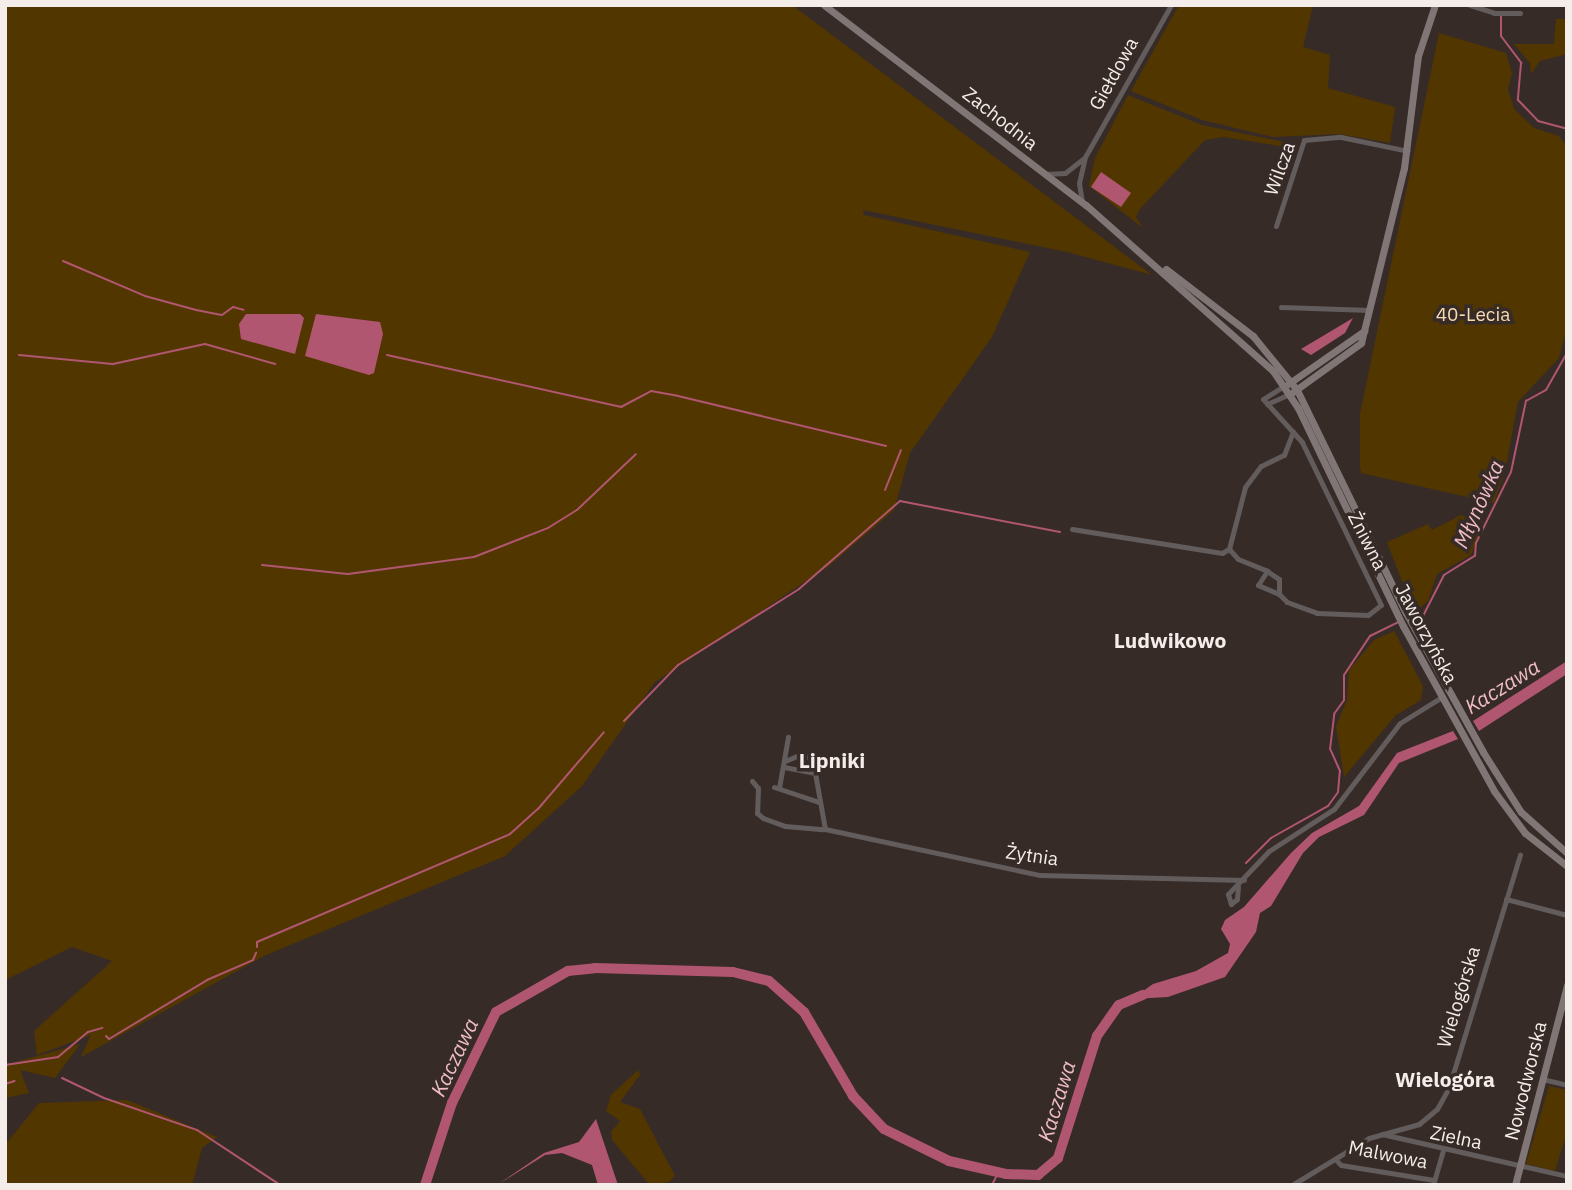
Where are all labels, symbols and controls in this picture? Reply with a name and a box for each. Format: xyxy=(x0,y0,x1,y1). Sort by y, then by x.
street label: Giełdowa xyxy=(1085,34,1143,114)
street label: Zachodnia xyxy=(958,83,1042,155)
street label: Wilcza xyxy=(1260,139,1300,199)
park label: 40-Lecia xyxy=(1436,304,1510,326)
water label: Młynówka xyxy=(1447,456,1509,552)
street label: Żniwna xyxy=(1343,508,1391,574)
street label: Jaworzyńska xyxy=(1390,580,1462,688)
district label: Ludwikowo xyxy=(1114,627,1226,653)
water label: Kaczawa xyxy=(1460,653,1544,719)
district label: Lipniki xyxy=(799,747,865,773)
street label: Żytnia xyxy=(1004,841,1060,871)
street label: Wielogórska xyxy=(1433,944,1485,1050)
water label: Kaczawa xyxy=(425,1014,483,1100)
street label: Nowodworska xyxy=(1500,1019,1552,1143)
water label: Kaczawa xyxy=(1032,1057,1080,1145)
district label: Wielogóra xyxy=(1395,1066,1495,1092)
street label: Zielna xyxy=(1428,1121,1484,1155)
street label: Malwowa xyxy=(1346,1136,1430,1174)

